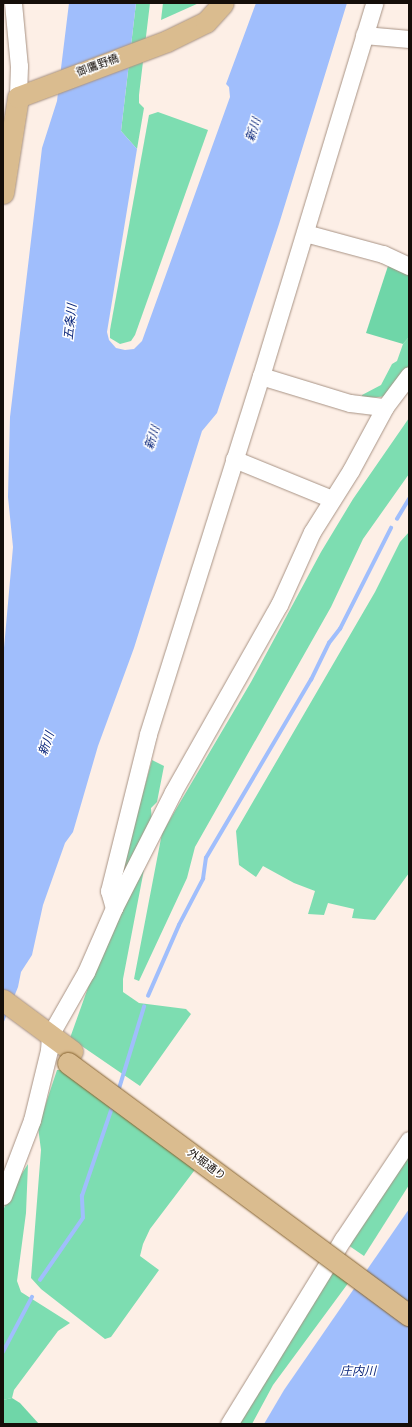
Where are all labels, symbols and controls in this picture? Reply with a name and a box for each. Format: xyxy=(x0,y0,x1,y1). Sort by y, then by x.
street label: 御鷹野橋 xyxy=(75,52,121,80)
water label: 新川 xyxy=(243,116,265,144)
water label: 五条川 xyxy=(62,303,80,341)
water label: 新川 xyxy=(142,424,164,452)
water label: 新川 xyxy=(36,730,58,758)
street label: 外堀通り xyxy=(184,1146,228,1184)
water label: 庄内川 xyxy=(340,1365,376,1379)

